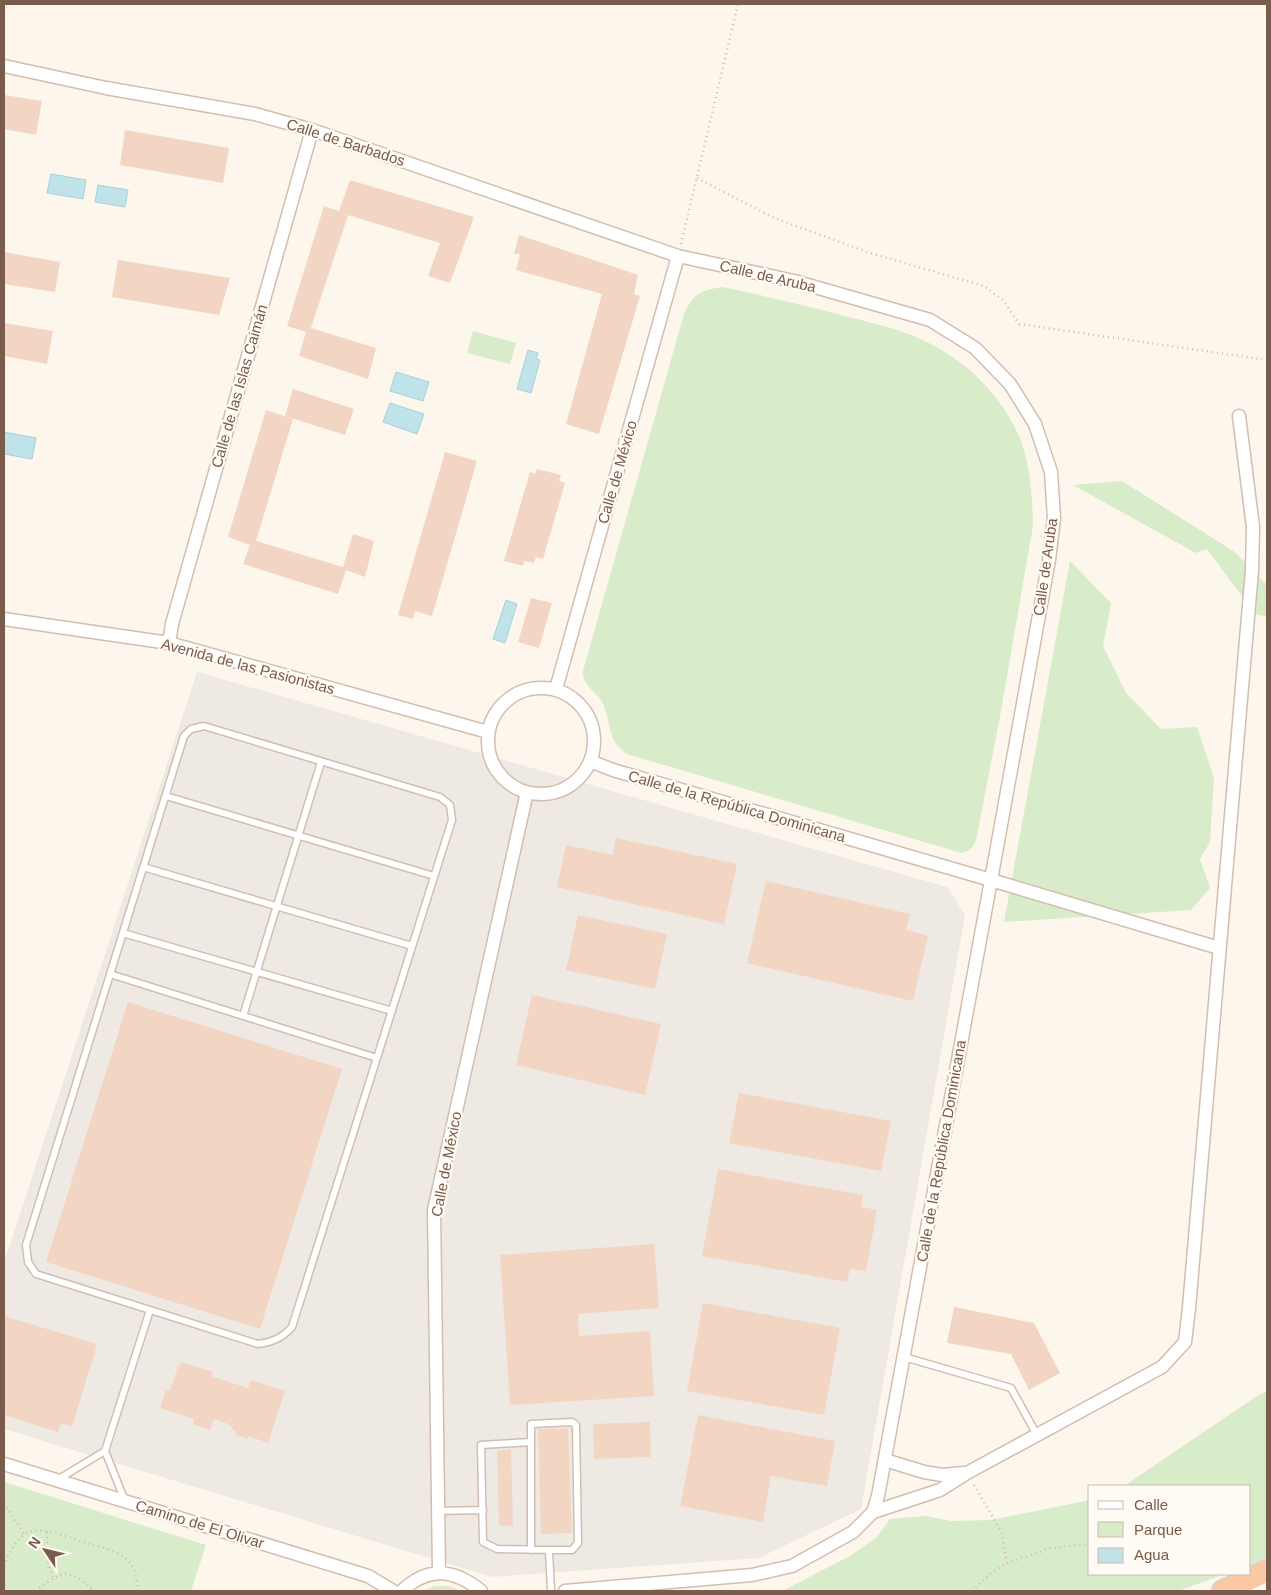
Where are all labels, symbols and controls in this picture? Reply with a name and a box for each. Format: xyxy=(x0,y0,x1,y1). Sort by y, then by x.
street label: Calle de Barbados xyxy=(285,115,407,169)
street label: Calle de Aruba xyxy=(718,257,818,295)
street label: Calle de las Islas Caimán xyxy=(208,302,270,470)
street label: Calle de México xyxy=(594,418,640,526)
street label: Calle de Aruba xyxy=(1030,516,1060,617)
street label: Avenida de las Pasionistas xyxy=(159,635,337,697)
street label: Calle de la República Dominicana xyxy=(626,767,848,845)
street label: Calle de la República Dominicana xyxy=(913,1038,969,1263)
street label: Calle de México xyxy=(427,1110,465,1218)
legend xyxy=(1088,1485,1251,1575)
street label: Camino de El Olivar xyxy=(134,1496,266,1552)
text: Calle xyxy=(1134,1496,1168,1513)
text: Parque xyxy=(1134,1521,1182,1538)
north arrow xyxy=(20,1525,70,1575)
text: N xyxy=(25,1534,44,1551)
text: Agua xyxy=(1134,1546,1170,1563)

